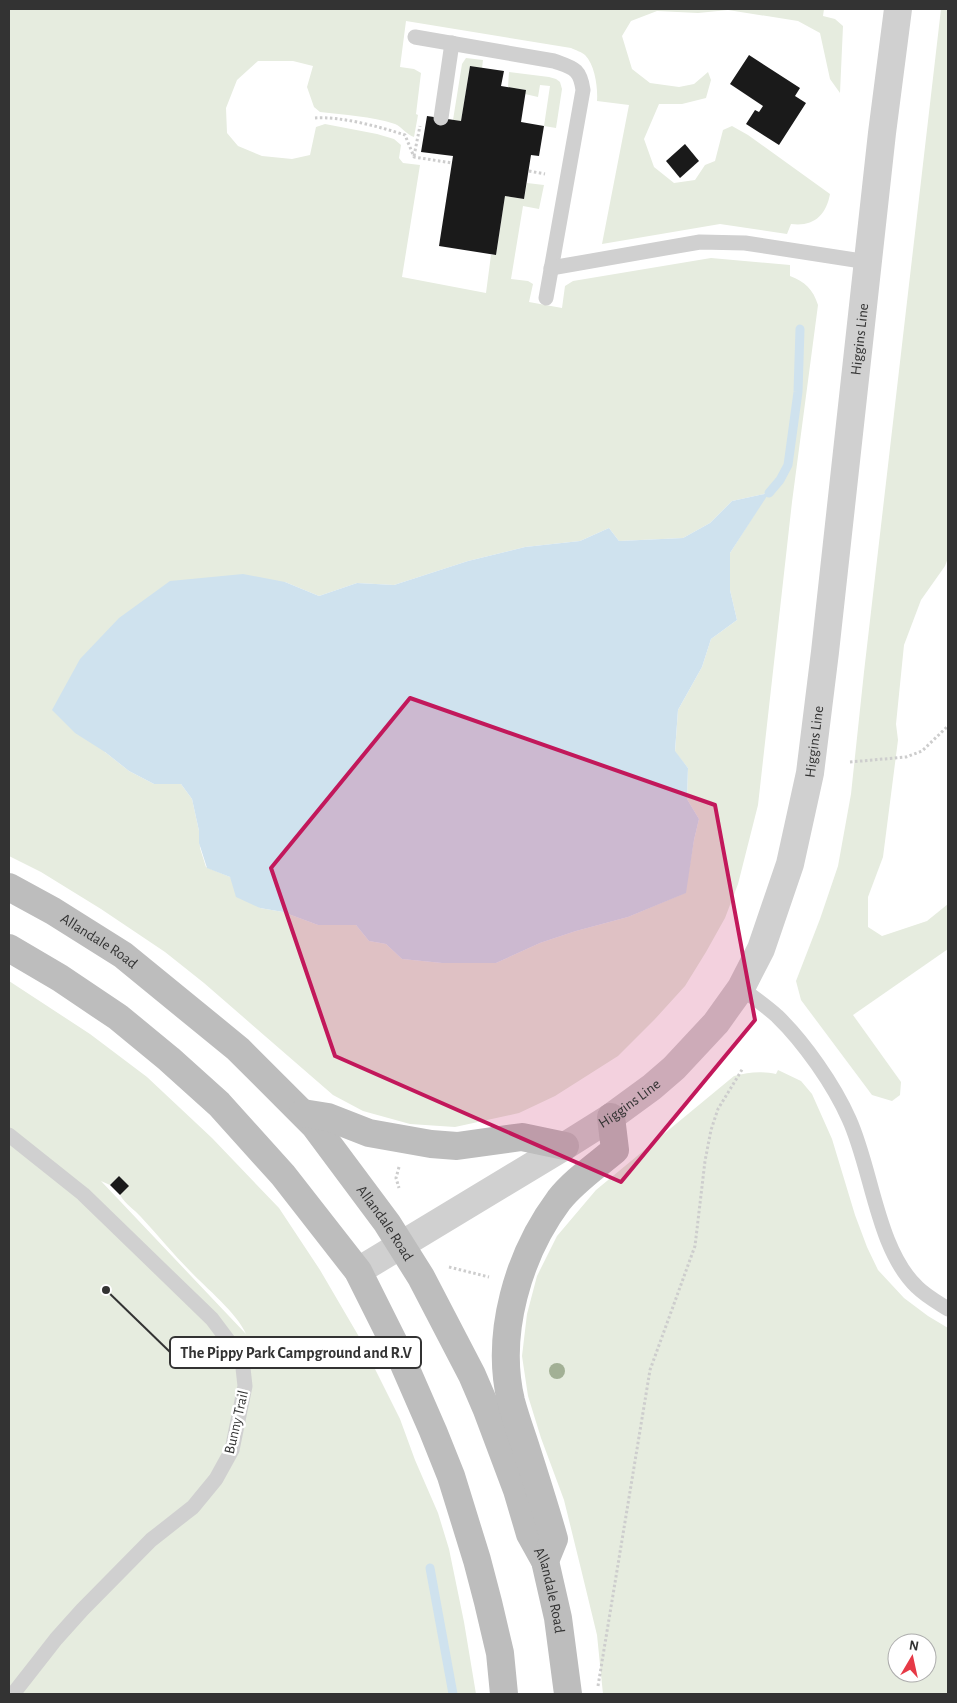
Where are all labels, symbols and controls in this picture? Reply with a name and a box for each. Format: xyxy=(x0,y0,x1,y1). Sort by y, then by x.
street label: Higgins Line xyxy=(848,302,871,376)
street label: Higgins Line xyxy=(802,705,826,779)
street label: Allandale Road xyxy=(58,911,140,972)
street label: Higgins Line xyxy=(596,1076,664,1131)
street label: Allandale Road xyxy=(354,1183,416,1264)
callout: The Pippy Park Campground and R.V xyxy=(170,1337,421,1368)
text: The Pippy Park Campground and R.V xyxy=(180,1345,412,1362)
street label: Bunny Trail xyxy=(222,1389,251,1455)
street label: Allandale Road xyxy=(531,1545,567,1634)
north arrow xyxy=(887,1633,937,1683)
text: N xyxy=(908,1638,920,1654)

